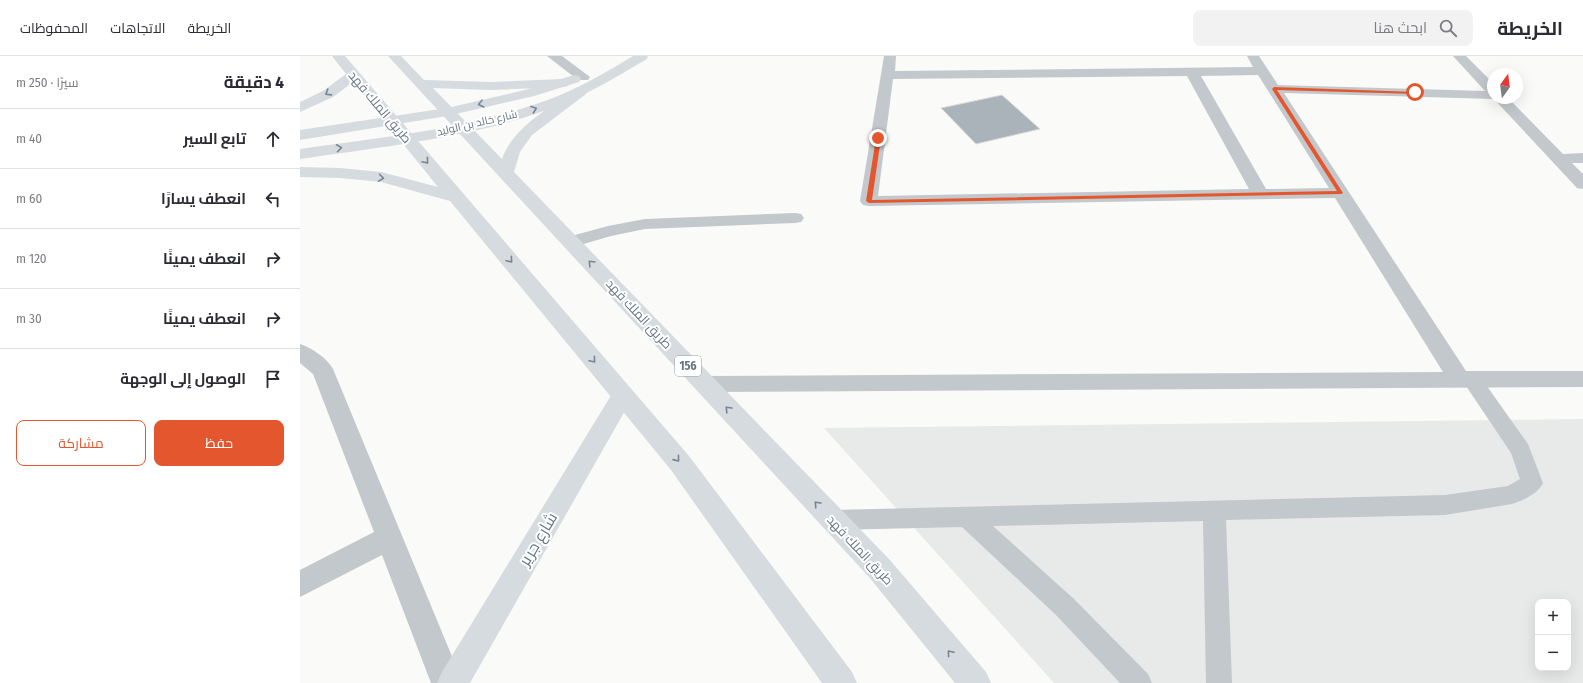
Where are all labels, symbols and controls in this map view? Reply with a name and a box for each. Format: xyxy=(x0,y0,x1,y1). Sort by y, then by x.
search box xyxy=(1193,10,1473,46)
icon: search xyxy=(1437,17,1459,39)
text: الخريطة xyxy=(1497,17,1563,40)
text: ابحث هنا xyxy=(1374,19,1427,37)
text: المحفوظات xyxy=(20,20,88,37)
text: الاتجاهات xyxy=(110,20,166,37)
text: الخريطة xyxy=(188,20,231,37)
street label: طريق الملك فهد xyxy=(345,68,415,146)
north arrow xyxy=(1487,68,1523,104)
text: 4 دقيقة xyxy=(224,72,284,93)
text: سيرًا · 250 m xyxy=(16,75,78,90)
route start xyxy=(1406,83,1424,101)
one-way arrow xyxy=(325,88,332,96)
one-way arrow xyxy=(478,99,485,108)
one-way arrow xyxy=(531,105,538,113)
street label: شارع خالد بن الوليد xyxy=(435,107,519,140)
icon: ahead xyxy=(262,128,284,150)
route end xyxy=(869,129,887,147)
text: تابع السير xyxy=(183,130,246,148)
text: 40 m xyxy=(16,131,42,146)
one-way arrow xyxy=(336,144,342,153)
one-way arrow xyxy=(421,156,428,163)
one-way arrow xyxy=(378,173,384,181)
icon: left xyxy=(262,188,284,210)
text: انعطف يسارًا xyxy=(161,190,246,208)
text: 60 m xyxy=(16,191,42,206)
icon: right xyxy=(262,248,284,270)
text: انعطف يمينًا xyxy=(163,250,246,268)
text: 120 m xyxy=(16,251,47,266)
one-way arrow xyxy=(505,256,512,263)
one-way arrow xyxy=(589,261,596,268)
street label: طريق الملك فهد xyxy=(603,276,675,352)
icon: right xyxy=(262,308,284,330)
text: انعطف يمينًا xyxy=(163,310,246,328)
text: 30 m xyxy=(16,311,42,326)
one-way arrow xyxy=(589,355,596,362)
road number: 156 xyxy=(675,356,701,376)
icon: arrive xyxy=(262,368,284,390)
text: الوصول إلى الوجهة xyxy=(120,370,246,388)
one-way arrow xyxy=(725,406,733,414)
button: مشاركة xyxy=(16,420,146,466)
button: حفظ xyxy=(154,420,284,466)
one-way arrow xyxy=(673,454,680,462)
one-way arrow xyxy=(815,501,822,508)
street label: شارع جرير xyxy=(514,509,563,571)
street label: طريق الملك فهد xyxy=(824,512,896,588)
map controls xyxy=(1535,599,1571,671)
button: + xyxy=(1535,599,1571,635)
button: − xyxy=(1535,635,1571,671)
one-way arrow xyxy=(947,650,954,658)

